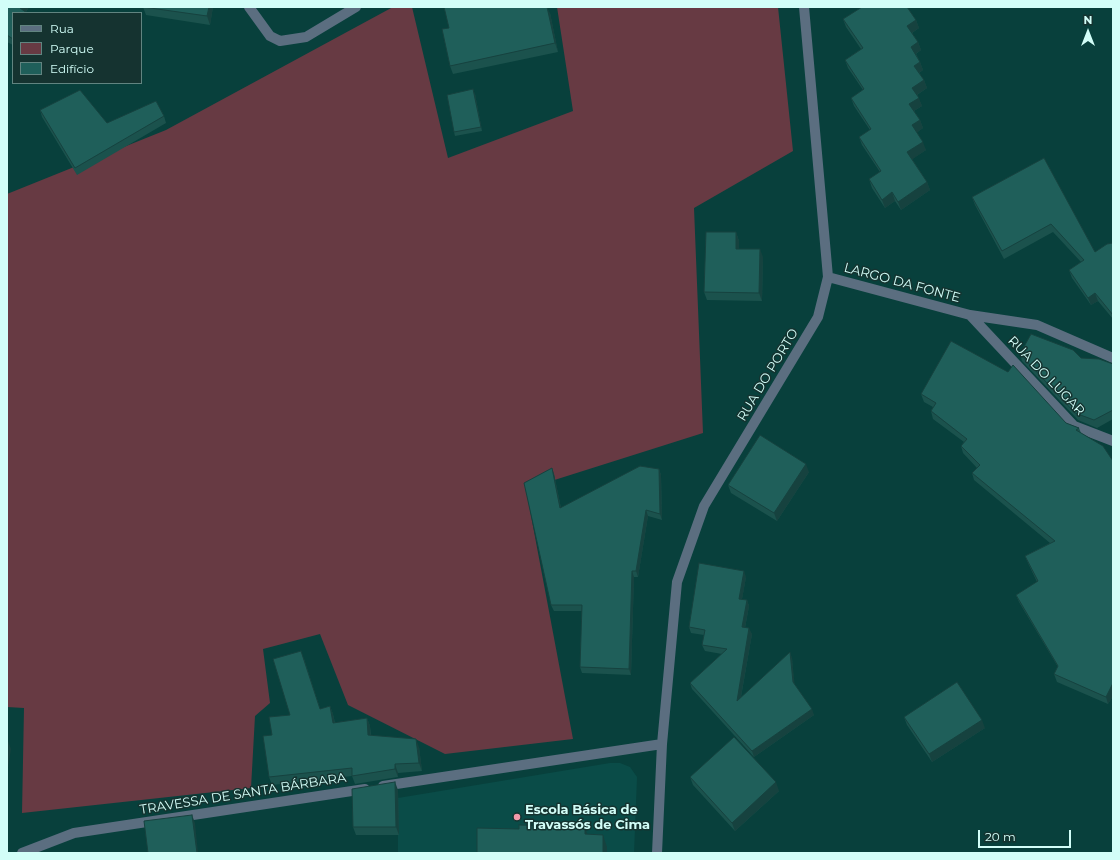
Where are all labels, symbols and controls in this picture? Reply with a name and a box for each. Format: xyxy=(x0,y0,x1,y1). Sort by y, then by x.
legend xyxy=(12,12,142,84)
north arrow xyxy=(1068,12,1108,52)
text: N xyxy=(1084,13,1092,27)
text: Rua xyxy=(50,21,74,36)
text: Parque xyxy=(50,41,94,56)
text: Edifício xyxy=(50,61,94,76)
street label: LARGO DA FONTE xyxy=(842,260,962,306)
street label: RUA DO PORTO xyxy=(734,326,802,424)
street label: RUA DO LUGAR xyxy=(1004,333,1088,419)
street label: TRAVESSA DE SANTA BÁRBARA xyxy=(139,770,347,818)
place label: Escola Básica de Travassós de Cima xyxy=(525,802,650,833)
marker: Escola Básica de Travassós de Cima xyxy=(512,812,522,822)
scale bar xyxy=(980,822,1073,848)
text: 20 m xyxy=(985,829,1016,844)

